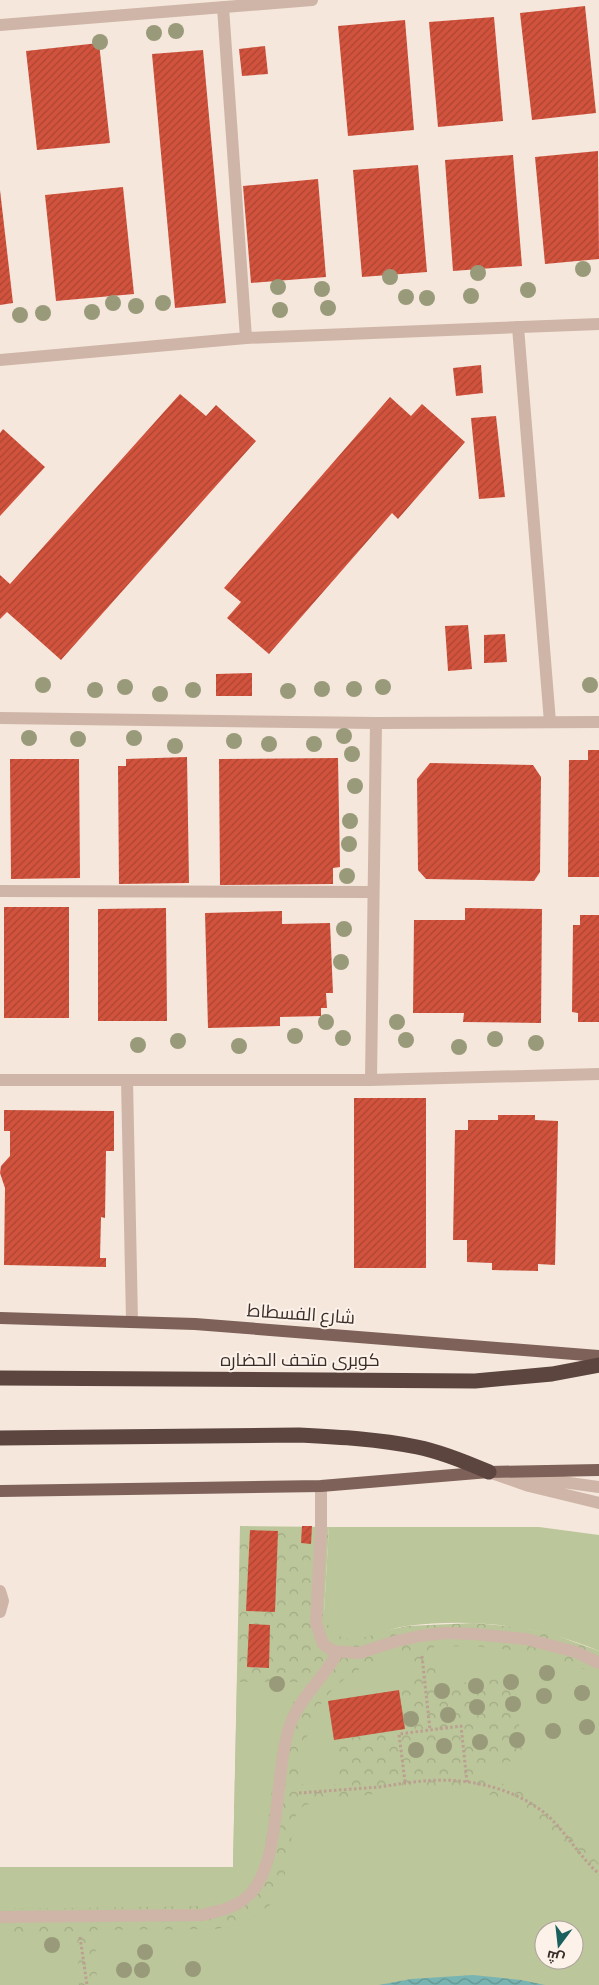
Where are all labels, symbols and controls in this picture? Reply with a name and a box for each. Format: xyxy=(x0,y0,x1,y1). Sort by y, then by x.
street label: شارع الفسطاط xyxy=(246,1299,356,1330)
street label: كوبرى متحف الحضاره xyxy=(220,1349,380,1371)
north arrow xyxy=(534,1920,584,1970)
text: ش xyxy=(545,1947,567,1969)

